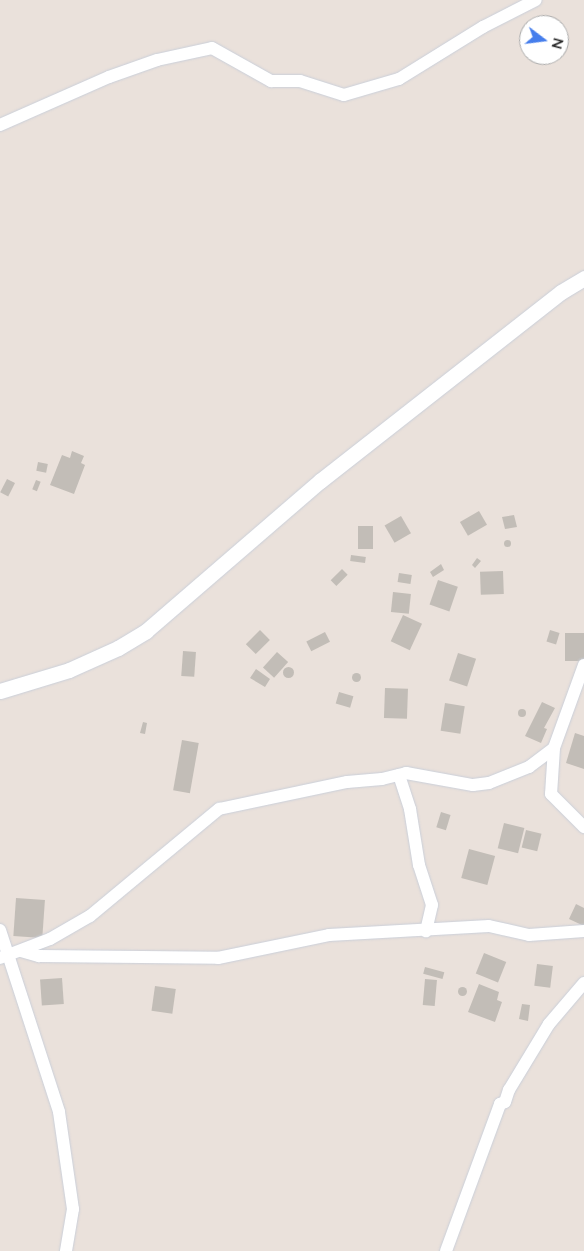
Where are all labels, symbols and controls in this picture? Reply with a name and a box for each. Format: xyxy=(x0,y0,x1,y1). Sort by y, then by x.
north arrow xyxy=(519,15,569,65)
text: N xyxy=(548,36,568,51)

